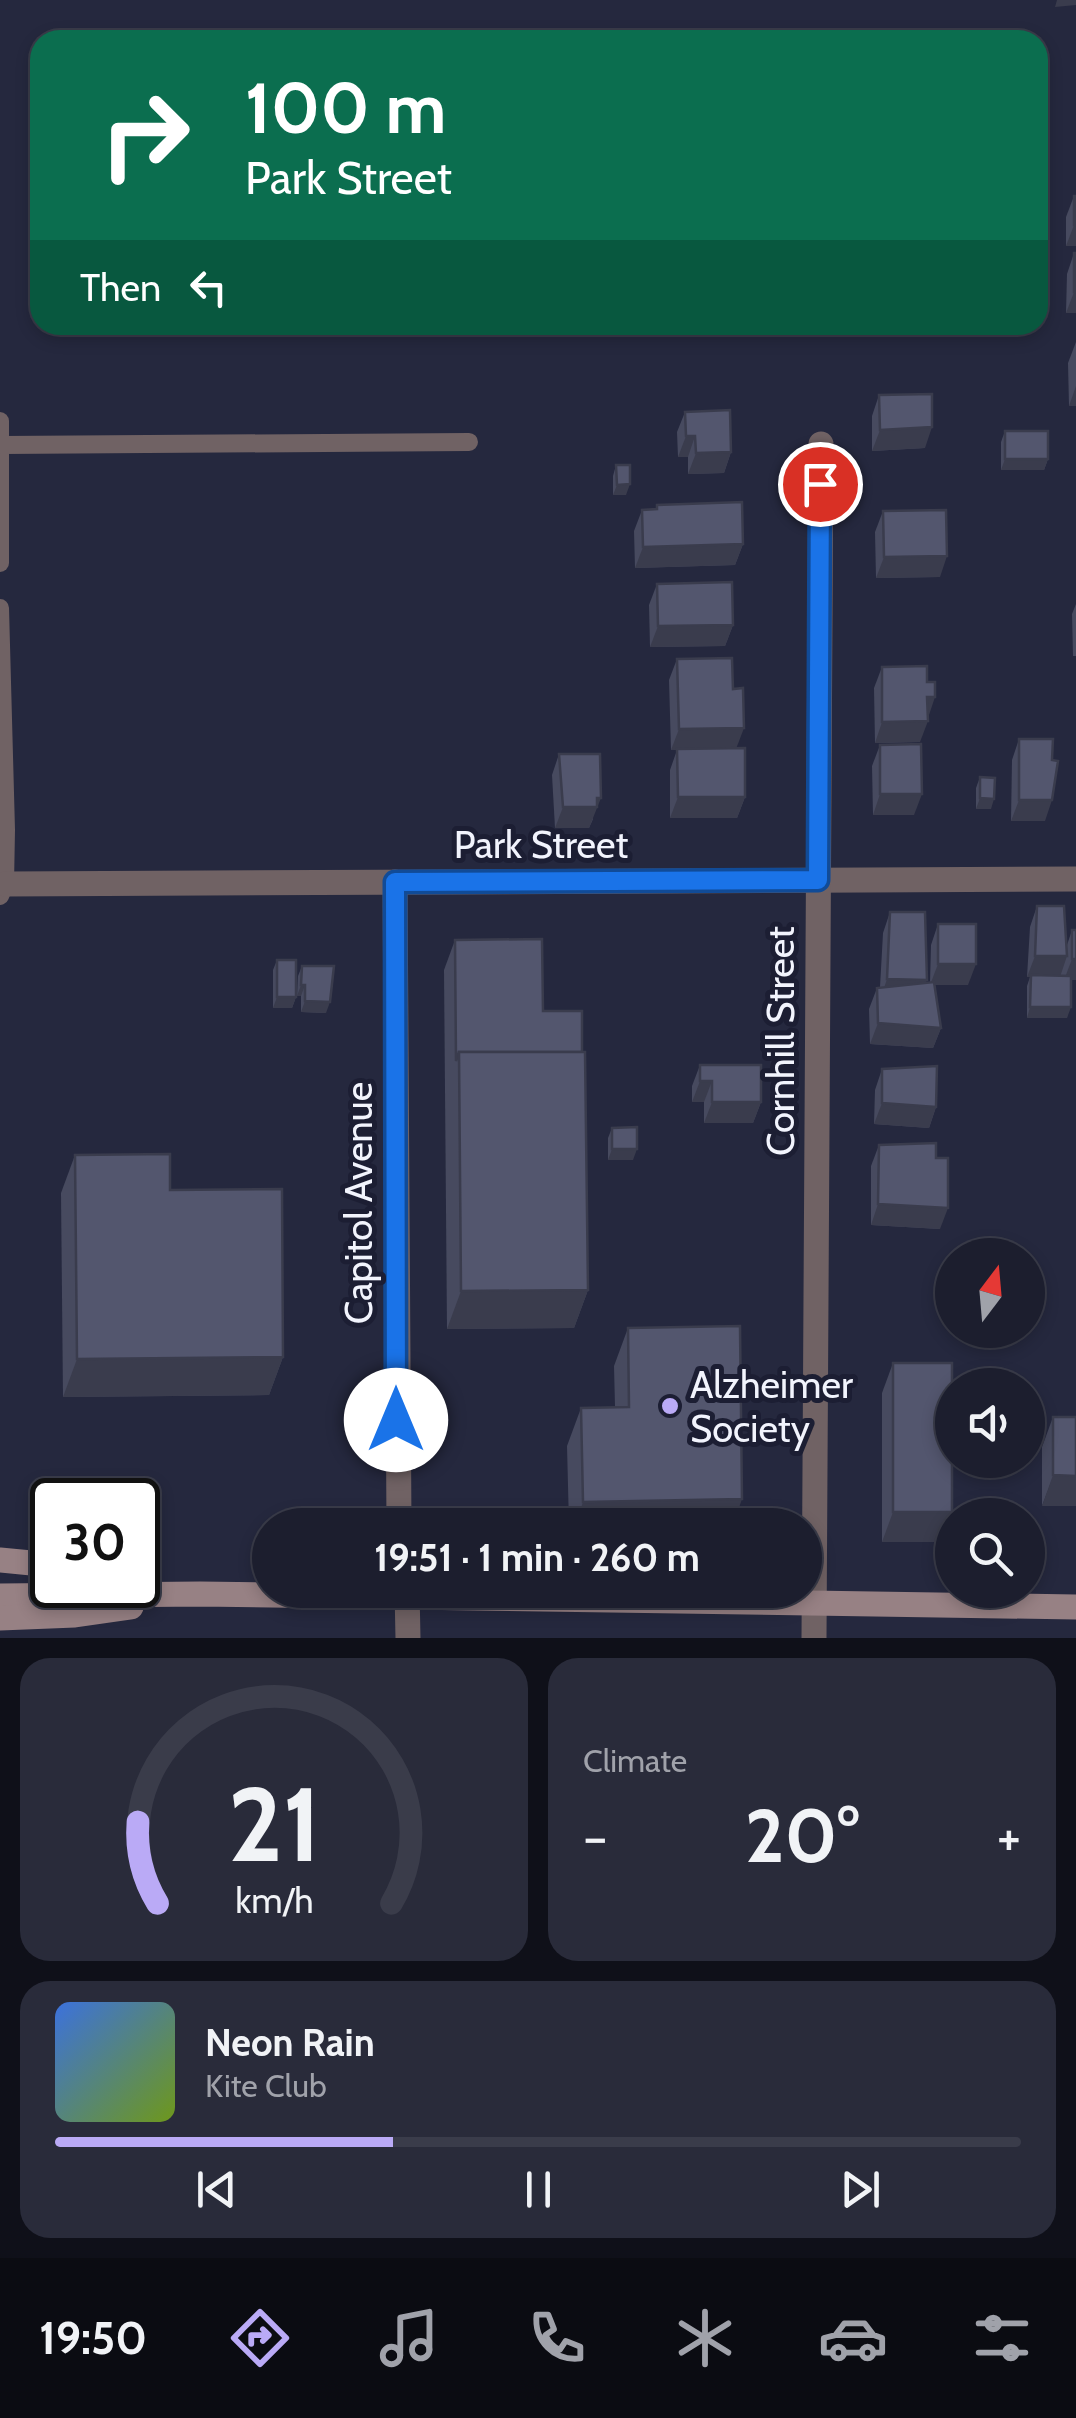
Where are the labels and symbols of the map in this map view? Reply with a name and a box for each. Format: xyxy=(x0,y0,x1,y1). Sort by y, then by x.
pin xyxy=(778,442,863,527)
street label: Park Street xyxy=(454,821,629,868)
street label: Cornhill Street xyxy=(757,926,804,1156)
street label: Capitol Avenue xyxy=(335,1082,382,1324)
north arrow xyxy=(935,1238,1045,1348)
place label: Alzheimer Society xyxy=(690,1361,853,1452)
position arrow xyxy=(344,1368,448,1472)
marker: Alzheimer Society xyxy=(659,1395,681,1417)
speed limit sign: 30 xyxy=(30,1478,160,1608)

